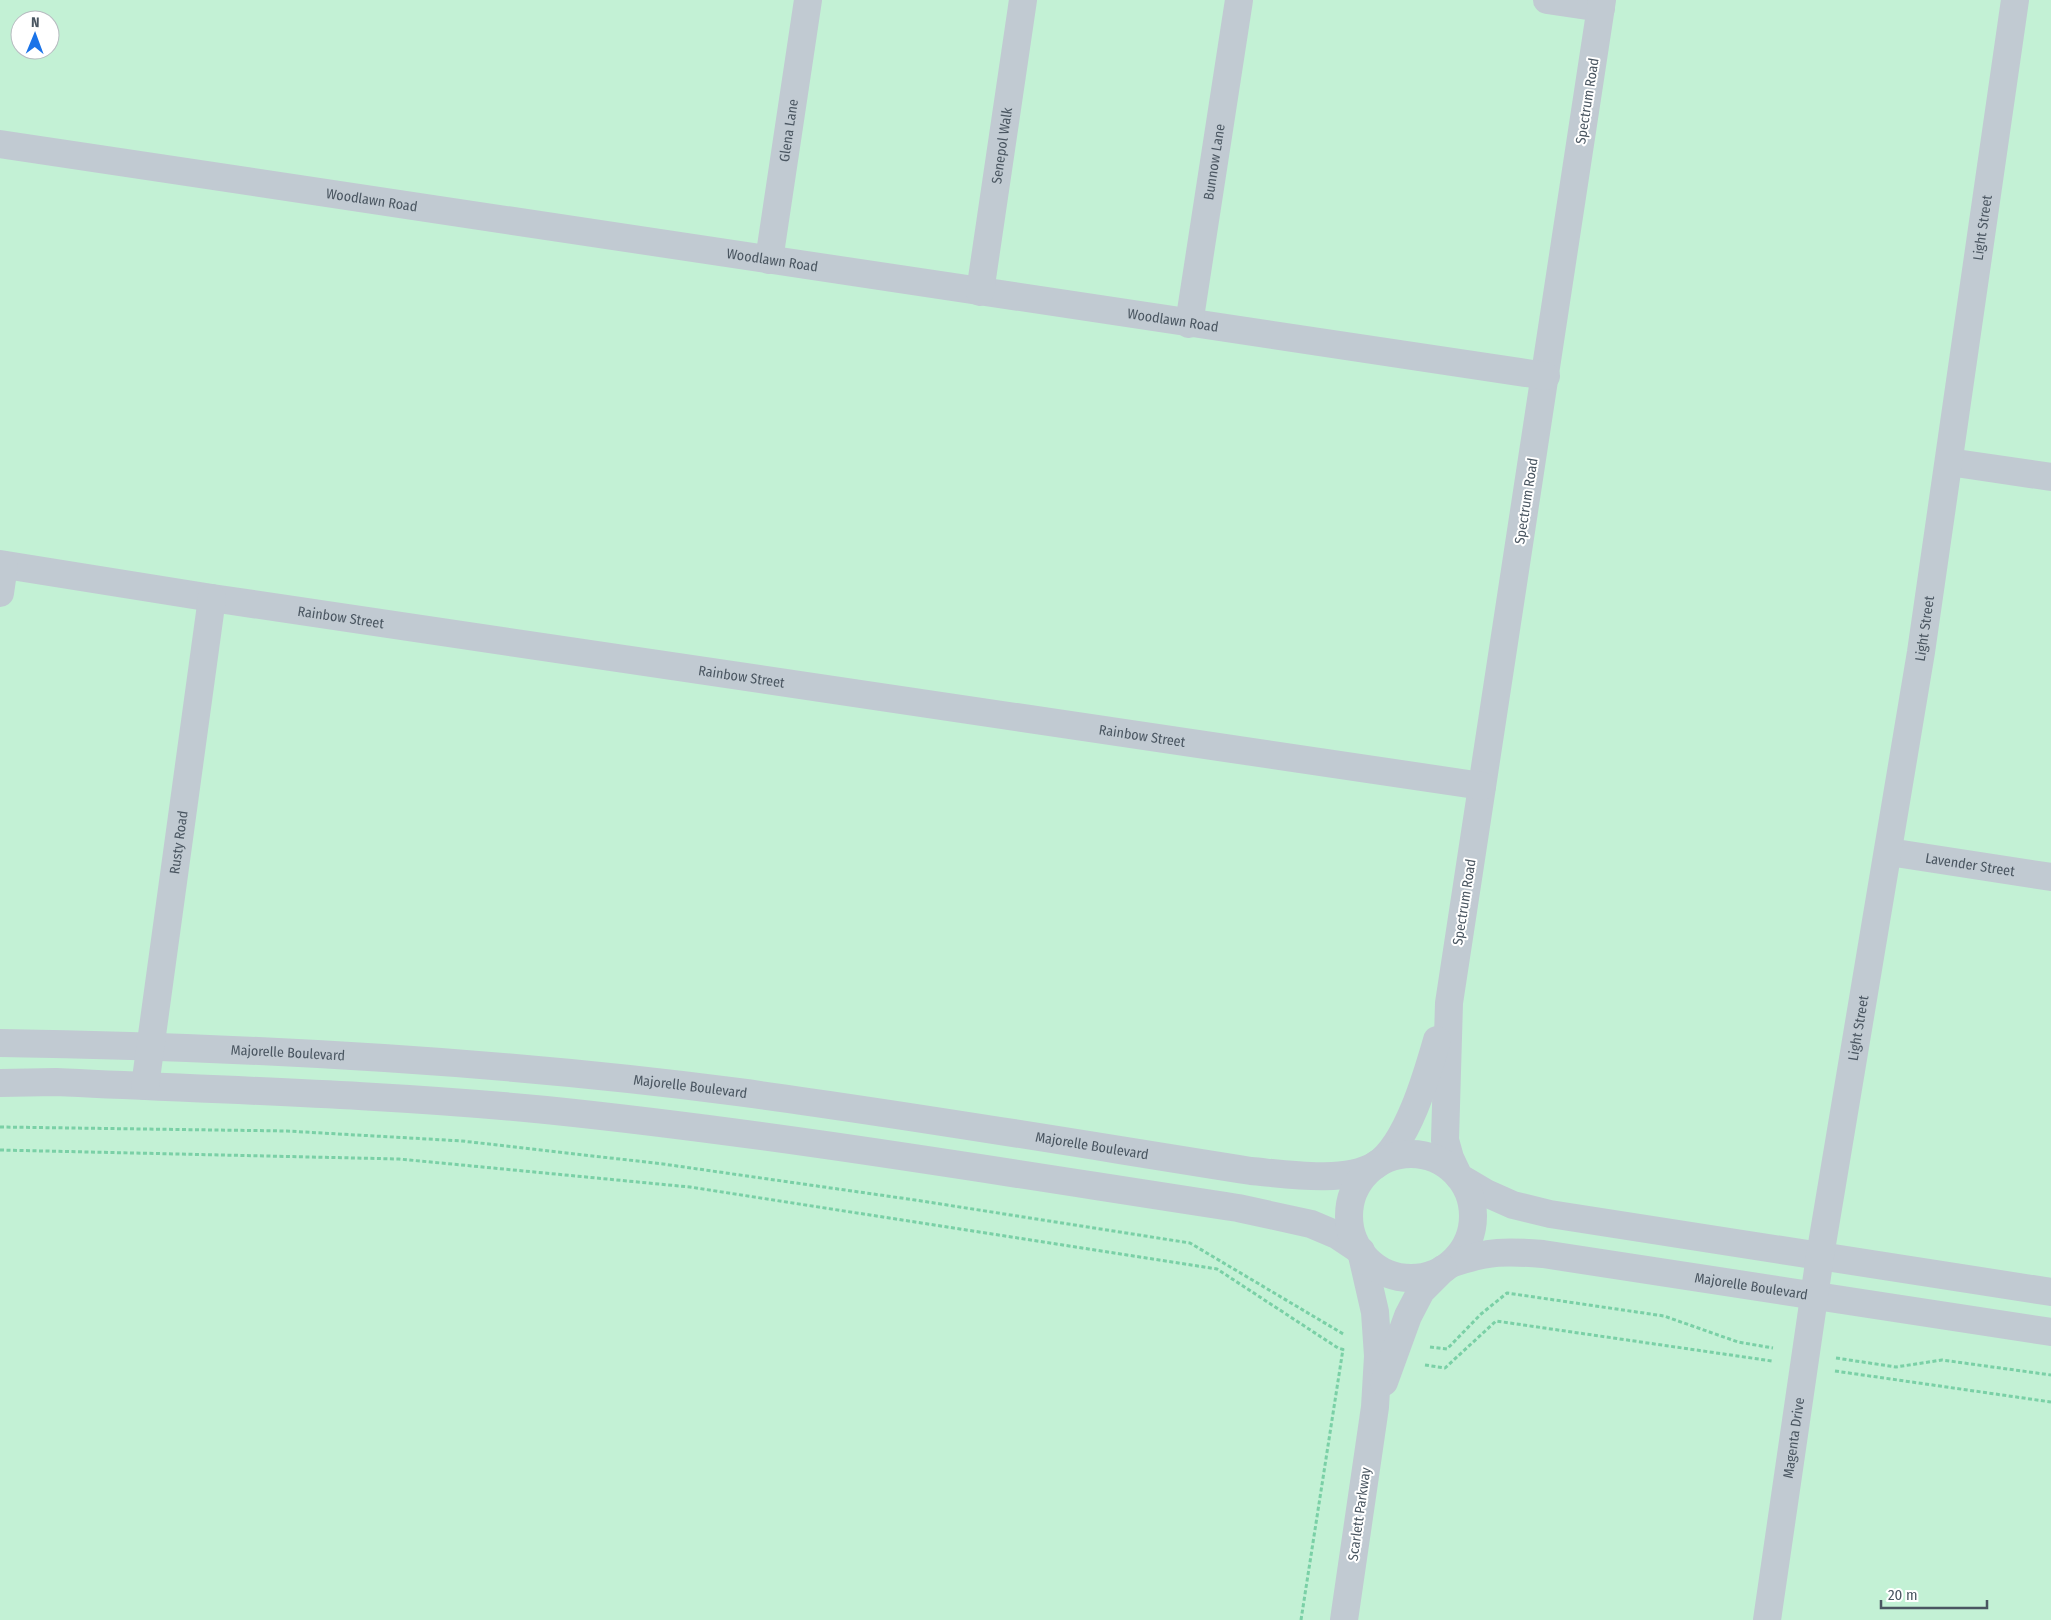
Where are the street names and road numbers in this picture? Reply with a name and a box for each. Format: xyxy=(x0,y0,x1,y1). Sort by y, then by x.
street label: Spectrum Road xyxy=(1572,57,1603,145)
street label: Glena Lane xyxy=(776,98,802,163)
street label: Senepol Walk xyxy=(988,106,1016,185)
street label: Bunnow Lane xyxy=(1200,123,1229,201)
street label: Woodlawn Road xyxy=(325,185,419,216)
street label: Light Street xyxy=(1970,193,1996,262)
street label: Woodlawn Road xyxy=(726,245,819,276)
street label: Woodlawn Road xyxy=(1126,305,1220,336)
street label: Spectrum Road xyxy=(1511,457,1542,545)
street label: Light Street xyxy=(1912,594,1938,663)
street label: Rainbow Street xyxy=(297,603,386,632)
street label: Rainbow Street xyxy=(697,662,786,692)
street label: Rainbow Street xyxy=(1098,721,1187,751)
street label: Rusty Road xyxy=(166,809,192,875)
street label: Lavender Street xyxy=(1924,850,2016,880)
street label: Spectrum Road xyxy=(1449,858,1480,946)
street label: Light Street xyxy=(1845,994,1873,1062)
street label: Majorelle Boulevard xyxy=(230,1042,345,1064)
street label: Majorelle Boulevard xyxy=(633,1072,748,1102)
street label: Majorelle Boulevard xyxy=(1034,1129,1150,1163)
street label: Majorelle Boulevard xyxy=(1693,1269,1809,1304)
street label: Magenta Drive xyxy=(1780,1396,1808,1480)
street label: Scarlett Parkway xyxy=(1345,1465,1375,1562)

